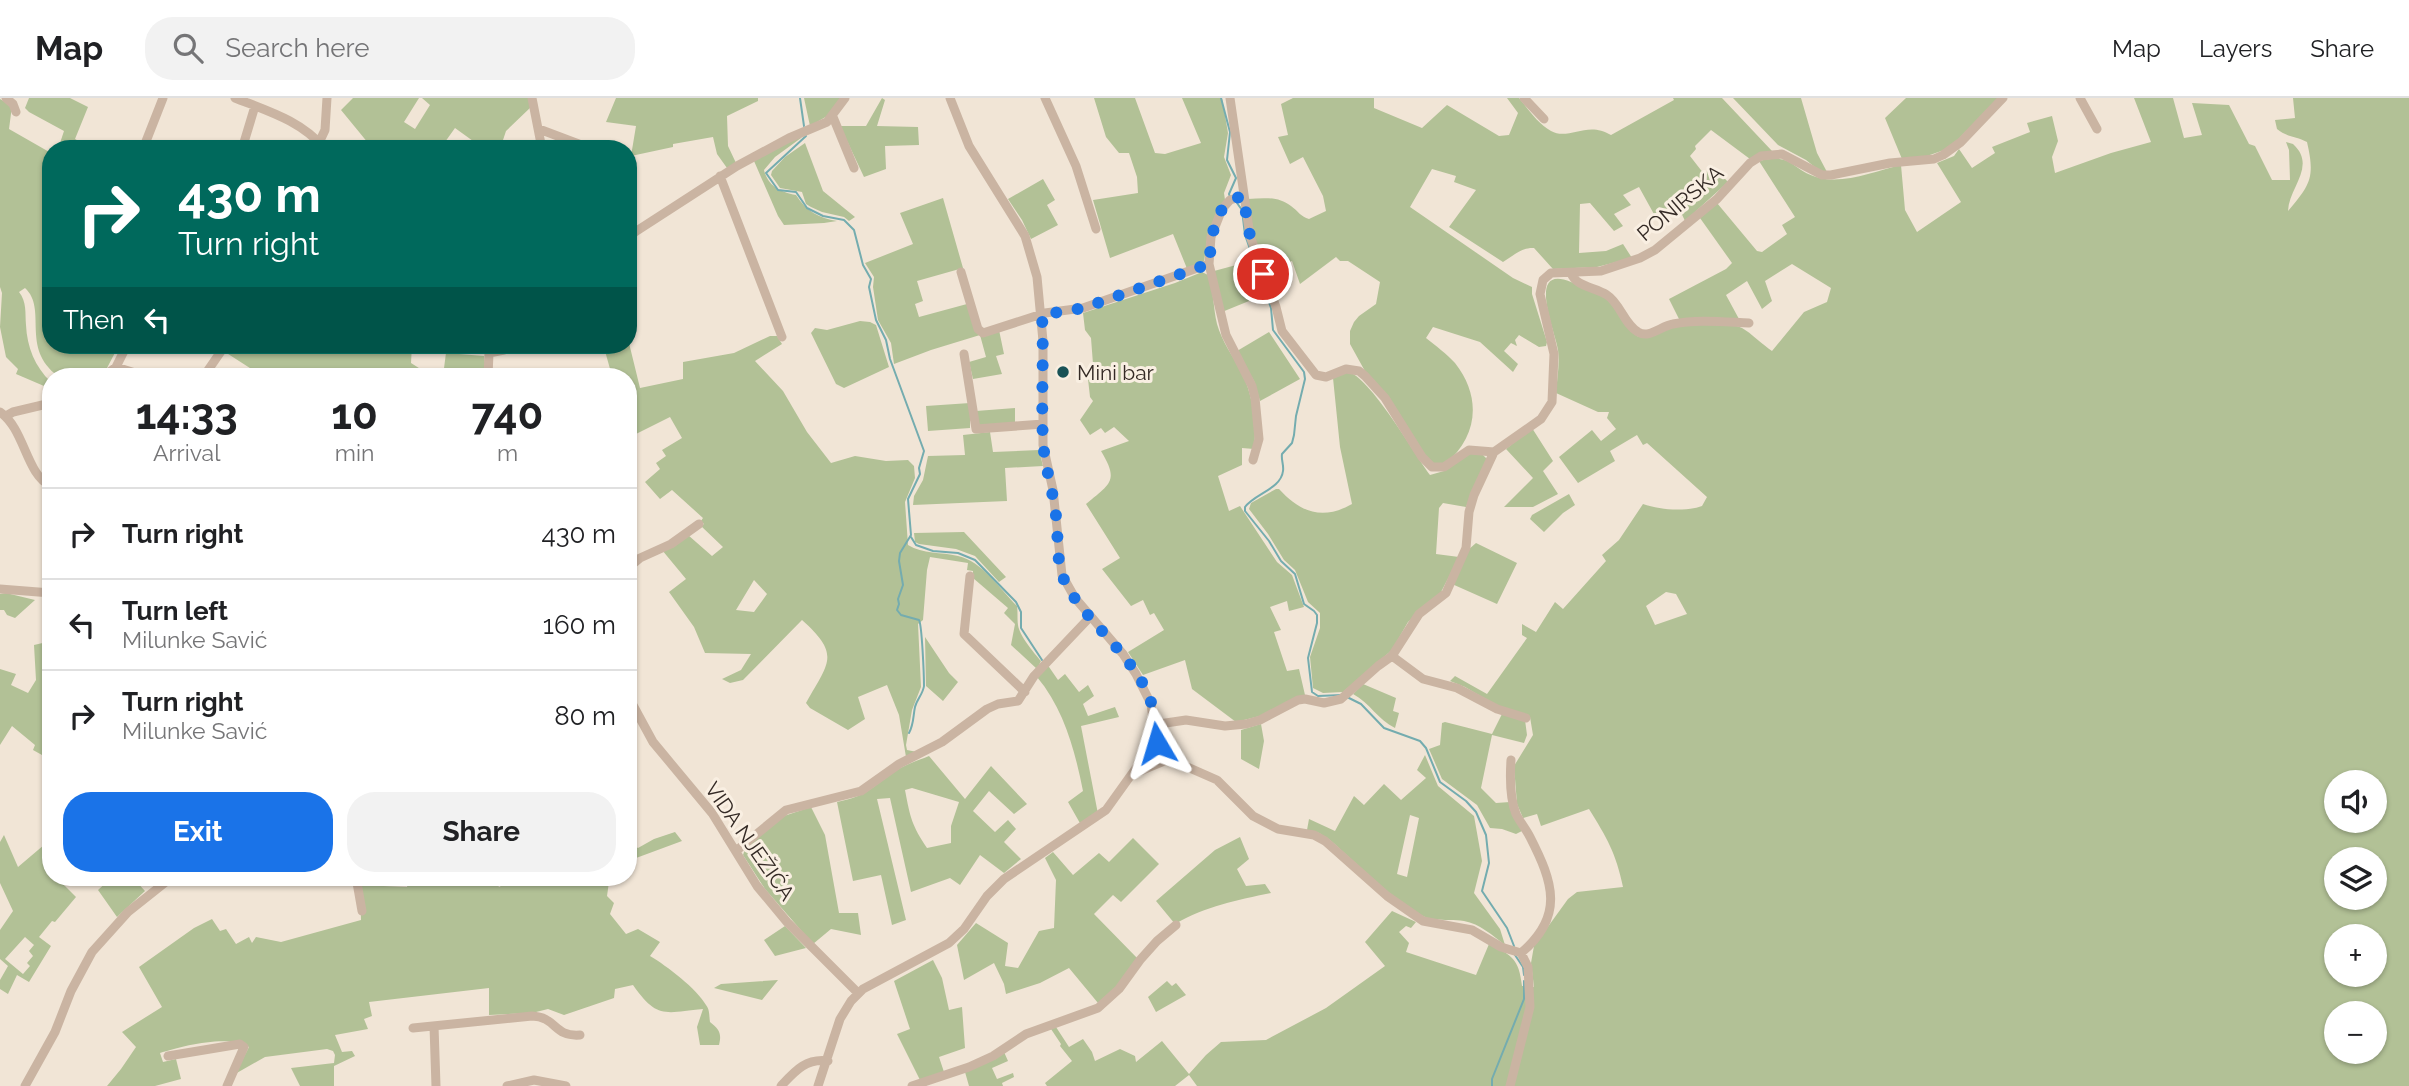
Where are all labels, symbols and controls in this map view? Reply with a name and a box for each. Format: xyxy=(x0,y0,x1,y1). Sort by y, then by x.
search box xyxy=(145,17,635,80)
text: Map xyxy=(35,29,103,68)
icon: search xyxy=(169,29,207,67)
text: Search here xyxy=(225,33,370,63)
text: Map xyxy=(2112,34,2161,63)
text: Layers xyxy=(2199,34,2272,63)
text: Share xyxy=(2310,34,2374,63)
street label: PONIRSKA xyxy=(1632,160,1728,246)
text: 430 m xyxy=(178,166,321,223)
icon: right xyxy=(63,168,154,259)
text: Turn right xyxy=(178,225,319,262)
pin xyxy=(1233,244,1293,304)
icon: arrive xyxy=(1244,255,1282,293)
icon: left xyxy=(138,301,176,339)
text: Then xyxy=(63,305,124,335)
place label: Mini bar xyxy=(1077,360,1155,385)
marker: Mini bar xyxy=(1055,364,1071,380)
text: 14:33 xyxy=(136,390,238,439)
text: 10 xyxy=(331,390,378,439)
text: 740 xyxy=(472,390,543,439)
text: Arrival xyxy=(153,439,220,466)
text: min xyxy=(335,439,374,466)
text: m xyxy=(497,439,518,466)
icon: right xyxy=(63,515,101,553)
text: Turn right xyxy=(122,519,243,549)
text: 430 m xyxy=(541,519,616,549)
text: Turn left xyxy=(122,596,228,626)
icon: left xyxy=(63,606,101,644)
text: 160 m xyxy=(543,610,616,640)
text: Milunke Savić xyxy=(122,626,267,653)
text: Turn right xyxy=(122,687,243,717)
icon: right xyxy=(63,697,101,735)
text: 80 m xyxy=(554,701,616,731)
position arrow xyxy=(1120,706,1194,780)
text: Milunke Savić xyxy=(122,717,267,744)
map controls xyxy=(2324,770,2387,1064)
button: sound xyxy=(2324,770,2387,833)
street label: VIDA NJEŽIĆA xyxy=(700,777,800,905)
button: Exit xyxy=(63,792,333,872)
button: Share xyxy=(347,792,616,872)
button: layers xyxy=(2324,847,2387,910)
button: + xyxy=(2324,924,2387,987)
button: − xyxy=(2324,1001,2387,1064)

